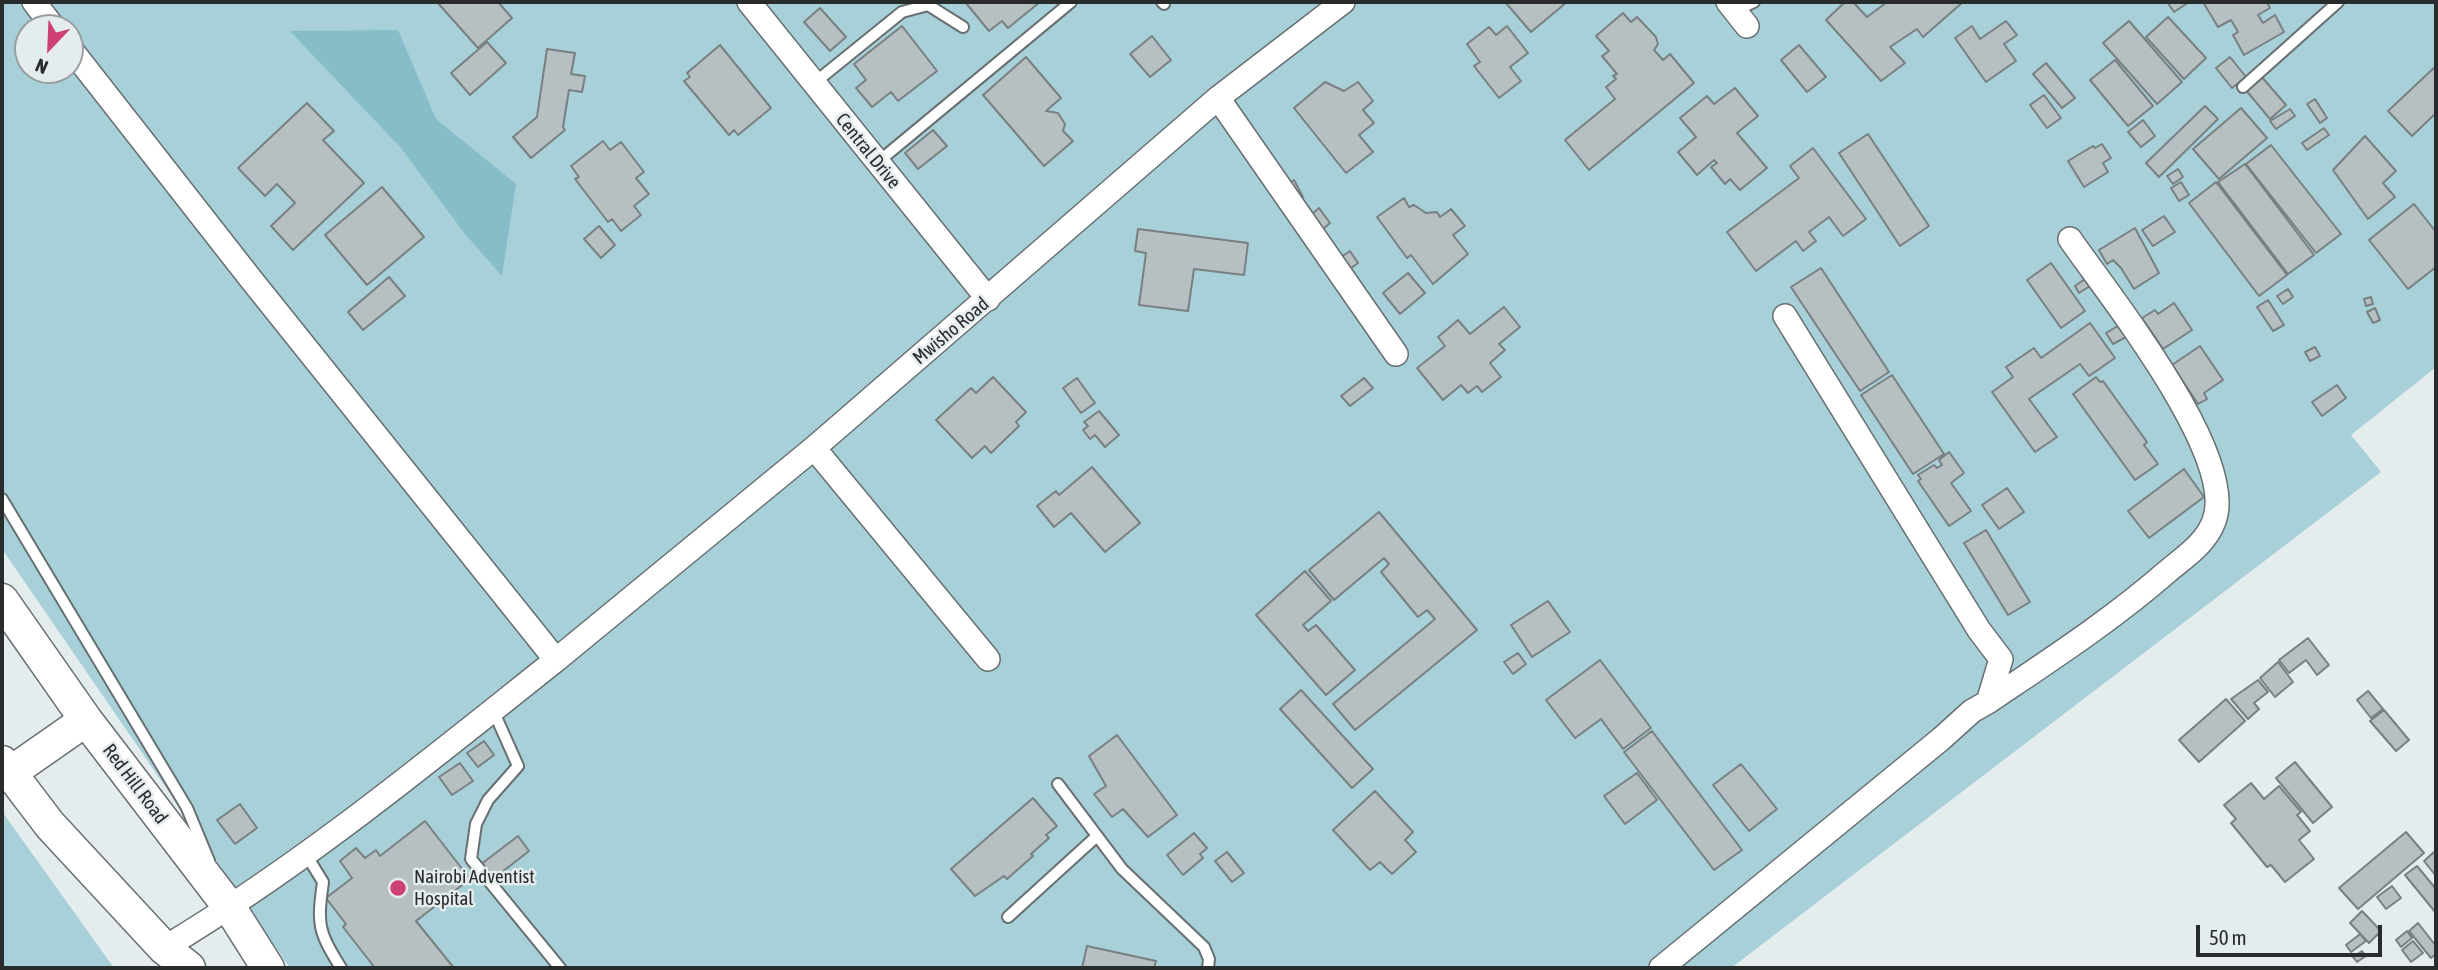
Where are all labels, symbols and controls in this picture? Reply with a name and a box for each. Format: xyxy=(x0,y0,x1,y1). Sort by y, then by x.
north arrow xyxy=(14,14,84,84)
text: N xyxy=(32,54,51,79)
street label: Central Drive xyxy=(831,109,905,193)
street label: Mwisho Road xyxy=(908,293,994,369)
street label: Red Hill Road xyxy=(98,740,172,828)
place label: Nairobi Adventist Hospital xyxy=(414,866,535,910)
marker: Nairobi Adventist Hospital xyxy=(388,878,408,898)
scale bar xyxy=(2200,911,2386,955)
text: 50 m xyxy=(2209,925,2247,949)

